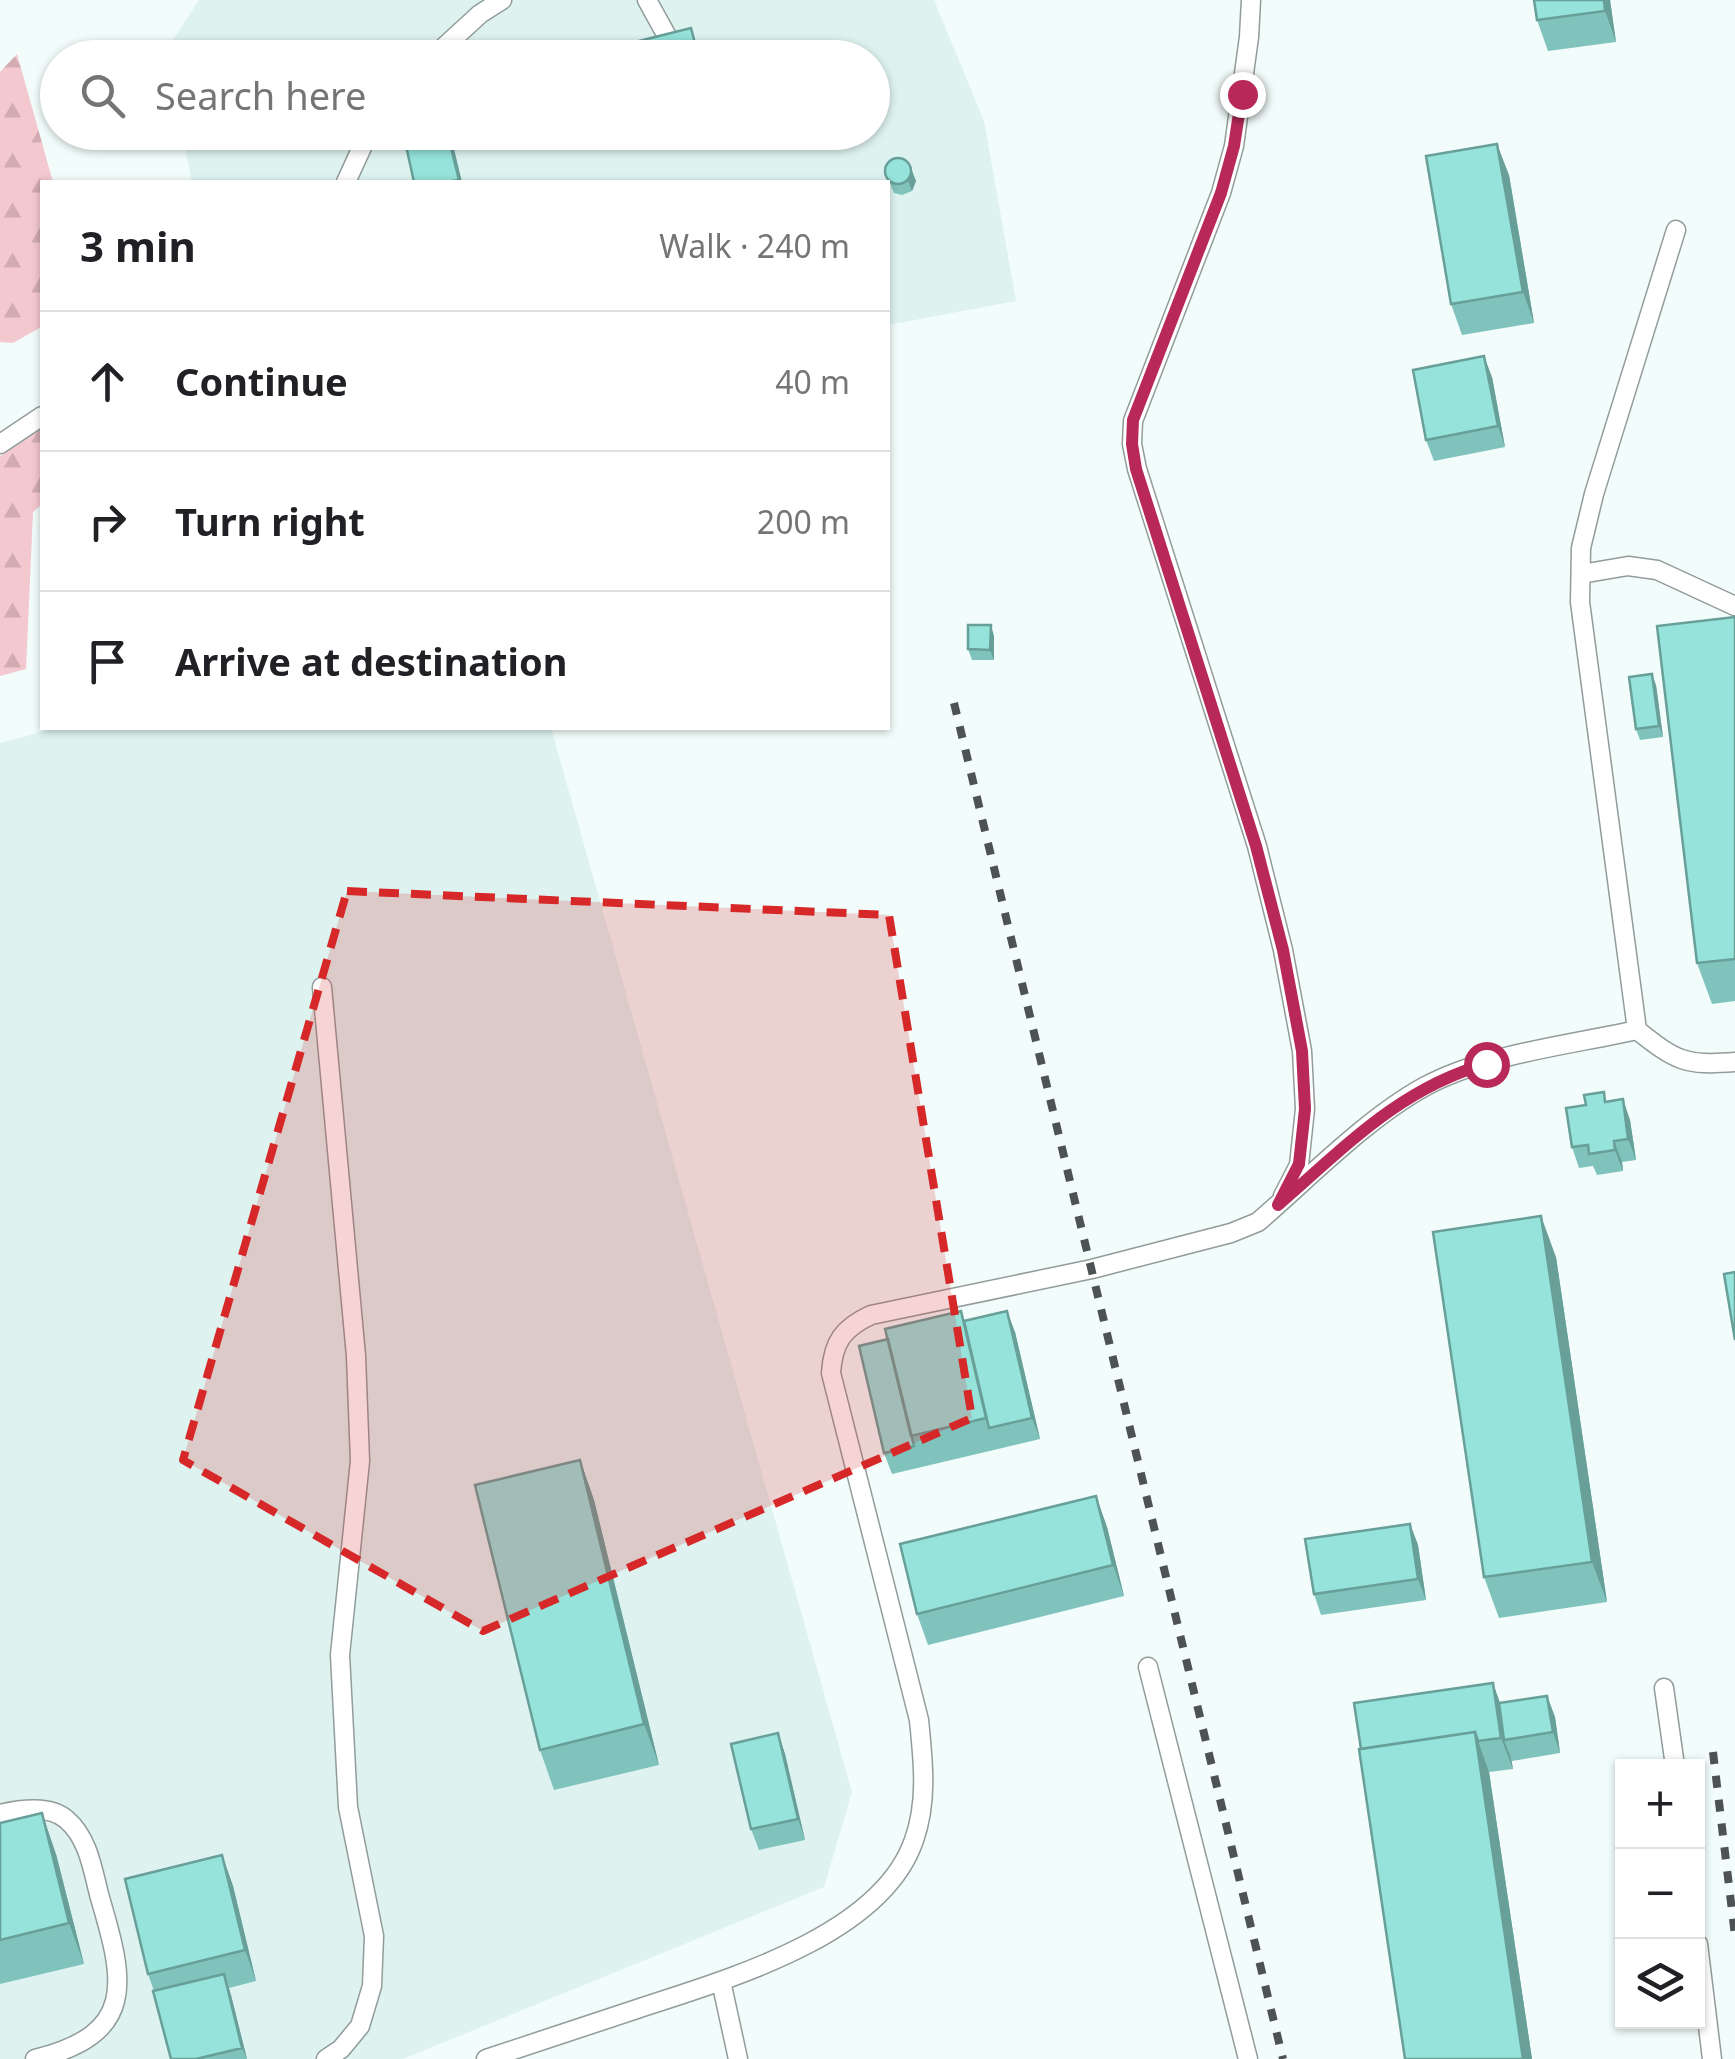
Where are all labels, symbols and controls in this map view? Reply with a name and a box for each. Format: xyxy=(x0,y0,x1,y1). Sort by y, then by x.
search box xyxy=(40,40,890,150)
icon: search xyxy=(75,68,130,123)
text: Search here xyxy=(155,69,366,121)
route end xyxy=(1220,72,1266,118)
text: 3 min xyxy=(80,217,196,274)
text: Walk · 240 m xyxy=(659,224,850,267)
icon: ahead xyxy=(80,354,135,409)
text: Continue xyxy=(175,355,348,407)
text: 40 m xyxy=(775,360,850,403)
icon: right xyxy=(80,494,135,549)
text: Turn right xyxy=(175,495,365,547)
text: 200 m xyxy=(757,500,850,543)
icon: arrive xyxy=(80,634,135,689)
text: Arrive at destination xyxy=(175,635,567,687)
route start xyxy=(1464,1042,1510,1088)
map controls xyxy=(1615,1759,1705,2029)
button: + xyxy=(1615,1759,1705,1849)
button: − xyxy=(1615,1849,1705,1939)
button: layers xyxy=(1615,1939,1705,2029)

